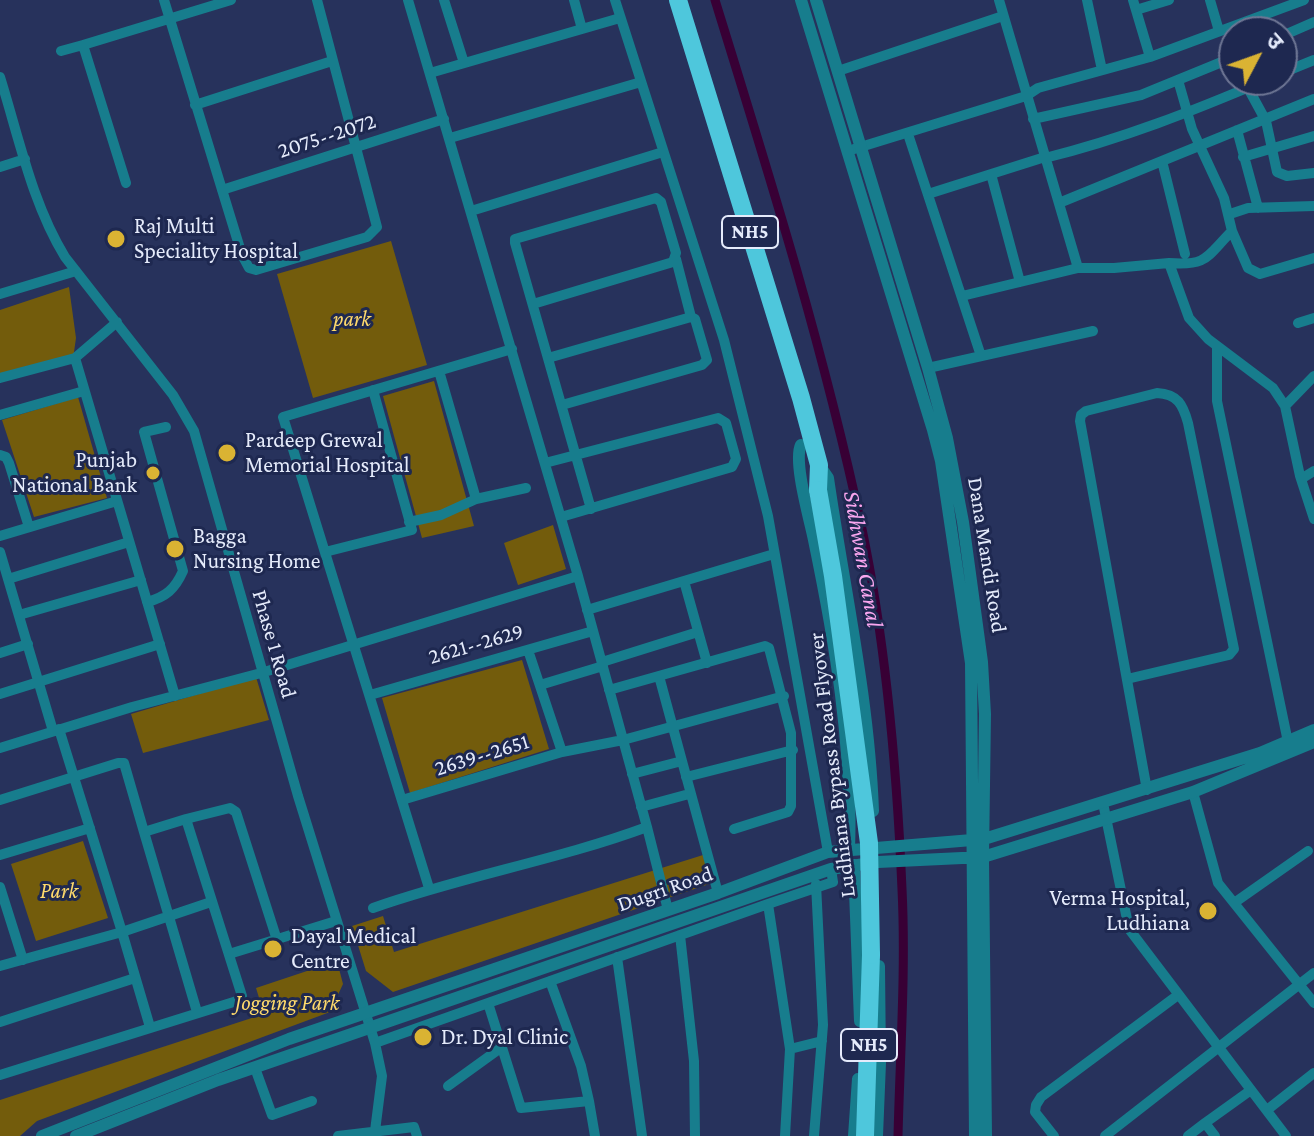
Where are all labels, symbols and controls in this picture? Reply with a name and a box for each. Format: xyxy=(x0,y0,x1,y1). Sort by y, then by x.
north arrow xyxy=(1218,16,1298,96)
text: उ xyxy=(1261,28,1289,54)
street label: 2075--2072 xyxy=(275,108,379,164)
place label: Raj Multi Speciality Hospital xyxy=(134,213,298,264)
road number: NH5 xyxy=(722,216,778,248)
marker: Raj Multi Speciality Hospital xyxy=(105,228,127,250)
park label: park xyxy=(333,306,371,332)
place label: Pardeep Grewal Memorial Hospital xyxy=(245,427,410,478)
marker: Pardeep Grewal Memorial Hospital xyxy=(216,442,238,464)
place label: Punjab National Bank xyxy=(12,447,137,498)
marker: Punjab National Bank xyxy=(144,464,162,482)
street label: Dana Mandi Road xyxy=(962,475,1012,635)
water label: Sidhwan Canal xyxy=(837,488,889,630)
place label: Bagga Nursing Home xyxy=(193,523,320,574)
marker: Bagga Nursing Home xyxy=(164,538,186,560)
street label: Phase 1 Road xyxy=(246,587,302,701)
street label: 2621--2629 xyxy=(425,618,527,670)
street label: Ludhiana Bypass Road Flyover xyxy=(803,631,861,899)
street label: 2639--2651 xyxy=(432,728,532,782)
street label: Dugri Road xyxy=(614,860,716,918)
park label: Park xyxy=(40,878,78,904)
place label: Verma Hospital, Ludhiana xyxy=(1049,885,1190,936)
marker: Verma Hospital, Ludhiana xyxy=(1197,900,1219,922)
place label: Dayal Medical Centre xyxy=(291,923,416,974)
marker: Dayal Medical Centre xyxy=(262,938,284,960)
park label: Jogging Park xyxy=(235,990,339,1016)
place label: Dr. Dyal Clinic xyxy=(441,1024,568,1050)
marker: Dr. Dyal Clinic xyxy=(412,1026,434,1048)
road number: NH5 xyxy=(841,1029,897,1061)

